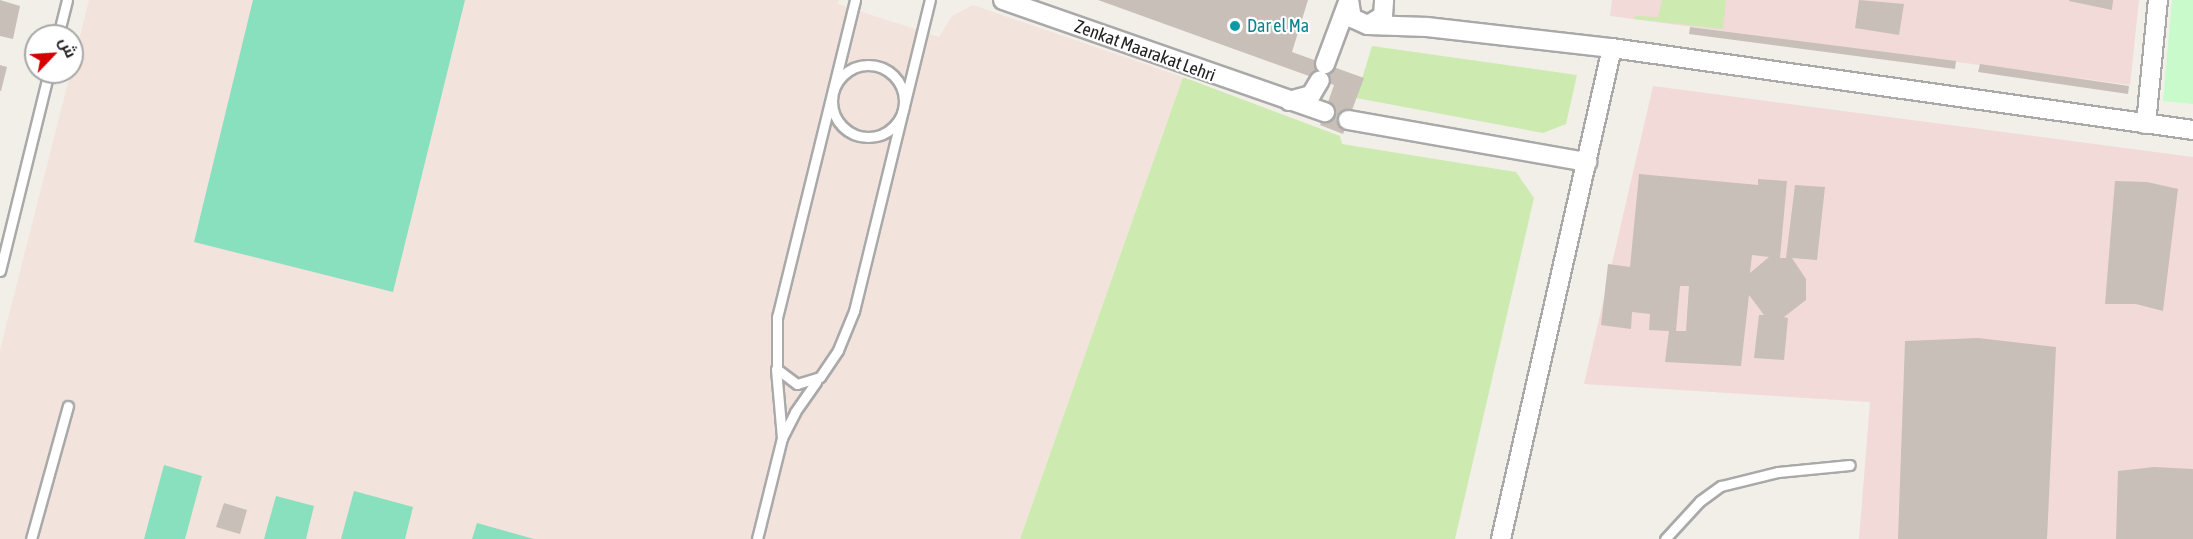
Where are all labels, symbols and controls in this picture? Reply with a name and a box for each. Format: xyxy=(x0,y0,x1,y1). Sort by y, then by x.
street label: Zenkat Maarakat Lehri xyxy=(1072,15,1218,87)
place label: Dar el Ma xyxy=(1247,15,1309,37)
marker: Dar el Ma xyxy=(1228,19,1242,33)
north arrow xyxy=(24,24,84,84)
text: ش xyxy=(56,34,81,60)

